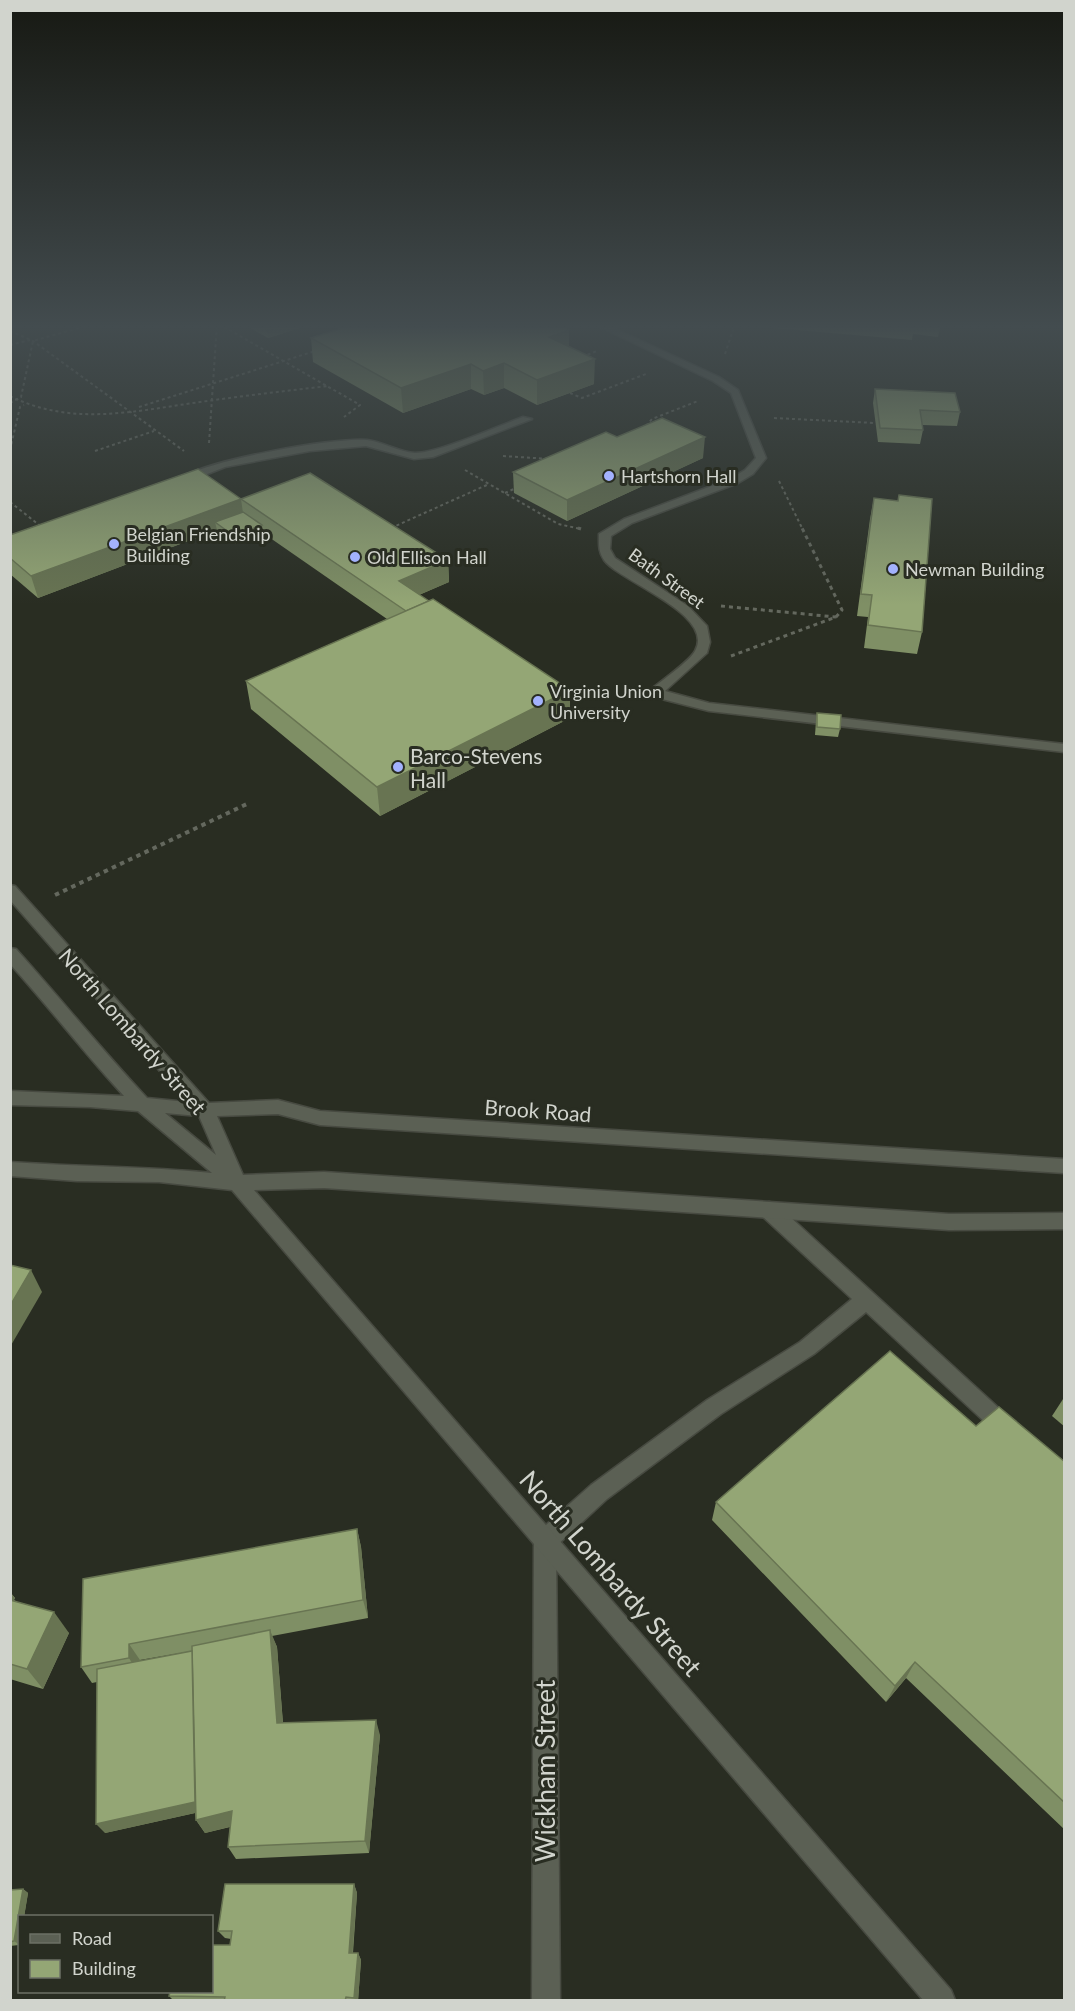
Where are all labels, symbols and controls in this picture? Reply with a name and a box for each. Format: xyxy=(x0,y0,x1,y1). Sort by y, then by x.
place label: Hartshorn Hall xyxy=(621,465,737,487)
marker: Hartshorn Hall xyxy=(602,469,616,483)
place label: Belgian Friendship Building xyxy=(126,523,271,566)
marker: Belgian Friendship Building xyxy=(107,537,121,551)
street label: Bath Street xyxy=(625,543,710,613)
place label: Old Ellison Hall xyxy=(367,546,487,568)
marker: Old Ellison Hall xyxy=(348,550,362,564)
place label: Newman Building xyxy=(905,558,1044,580)
marker: Newman Building xyxy=(886,562,900,576)
place label: Virginia Union University xyxy=(550,680,662,723)
marker: Virginia Union University xyxy=(531,694,545,708)
place label: Barco-Stevens Hall xyxy=(410,743,542,792)
marker: Barco-Stevens Hall xyxy=(391,760,405,774)
street label: North Lombardy Street xyxy=(54,943,212,1119)
street label: Brook Road xyxy=(484,1094,592,1126)
street label: North Lombardy Street xyxy=(513,1464,709,1683)
street label: Wickham Street xyxy=(529,1679,561,1862)
legend xyxy=(18,1915,213,1993)
text: Road xyxy=(72,1927,112,1949)
text: Building xyxy=(72,1957,136,1979)

